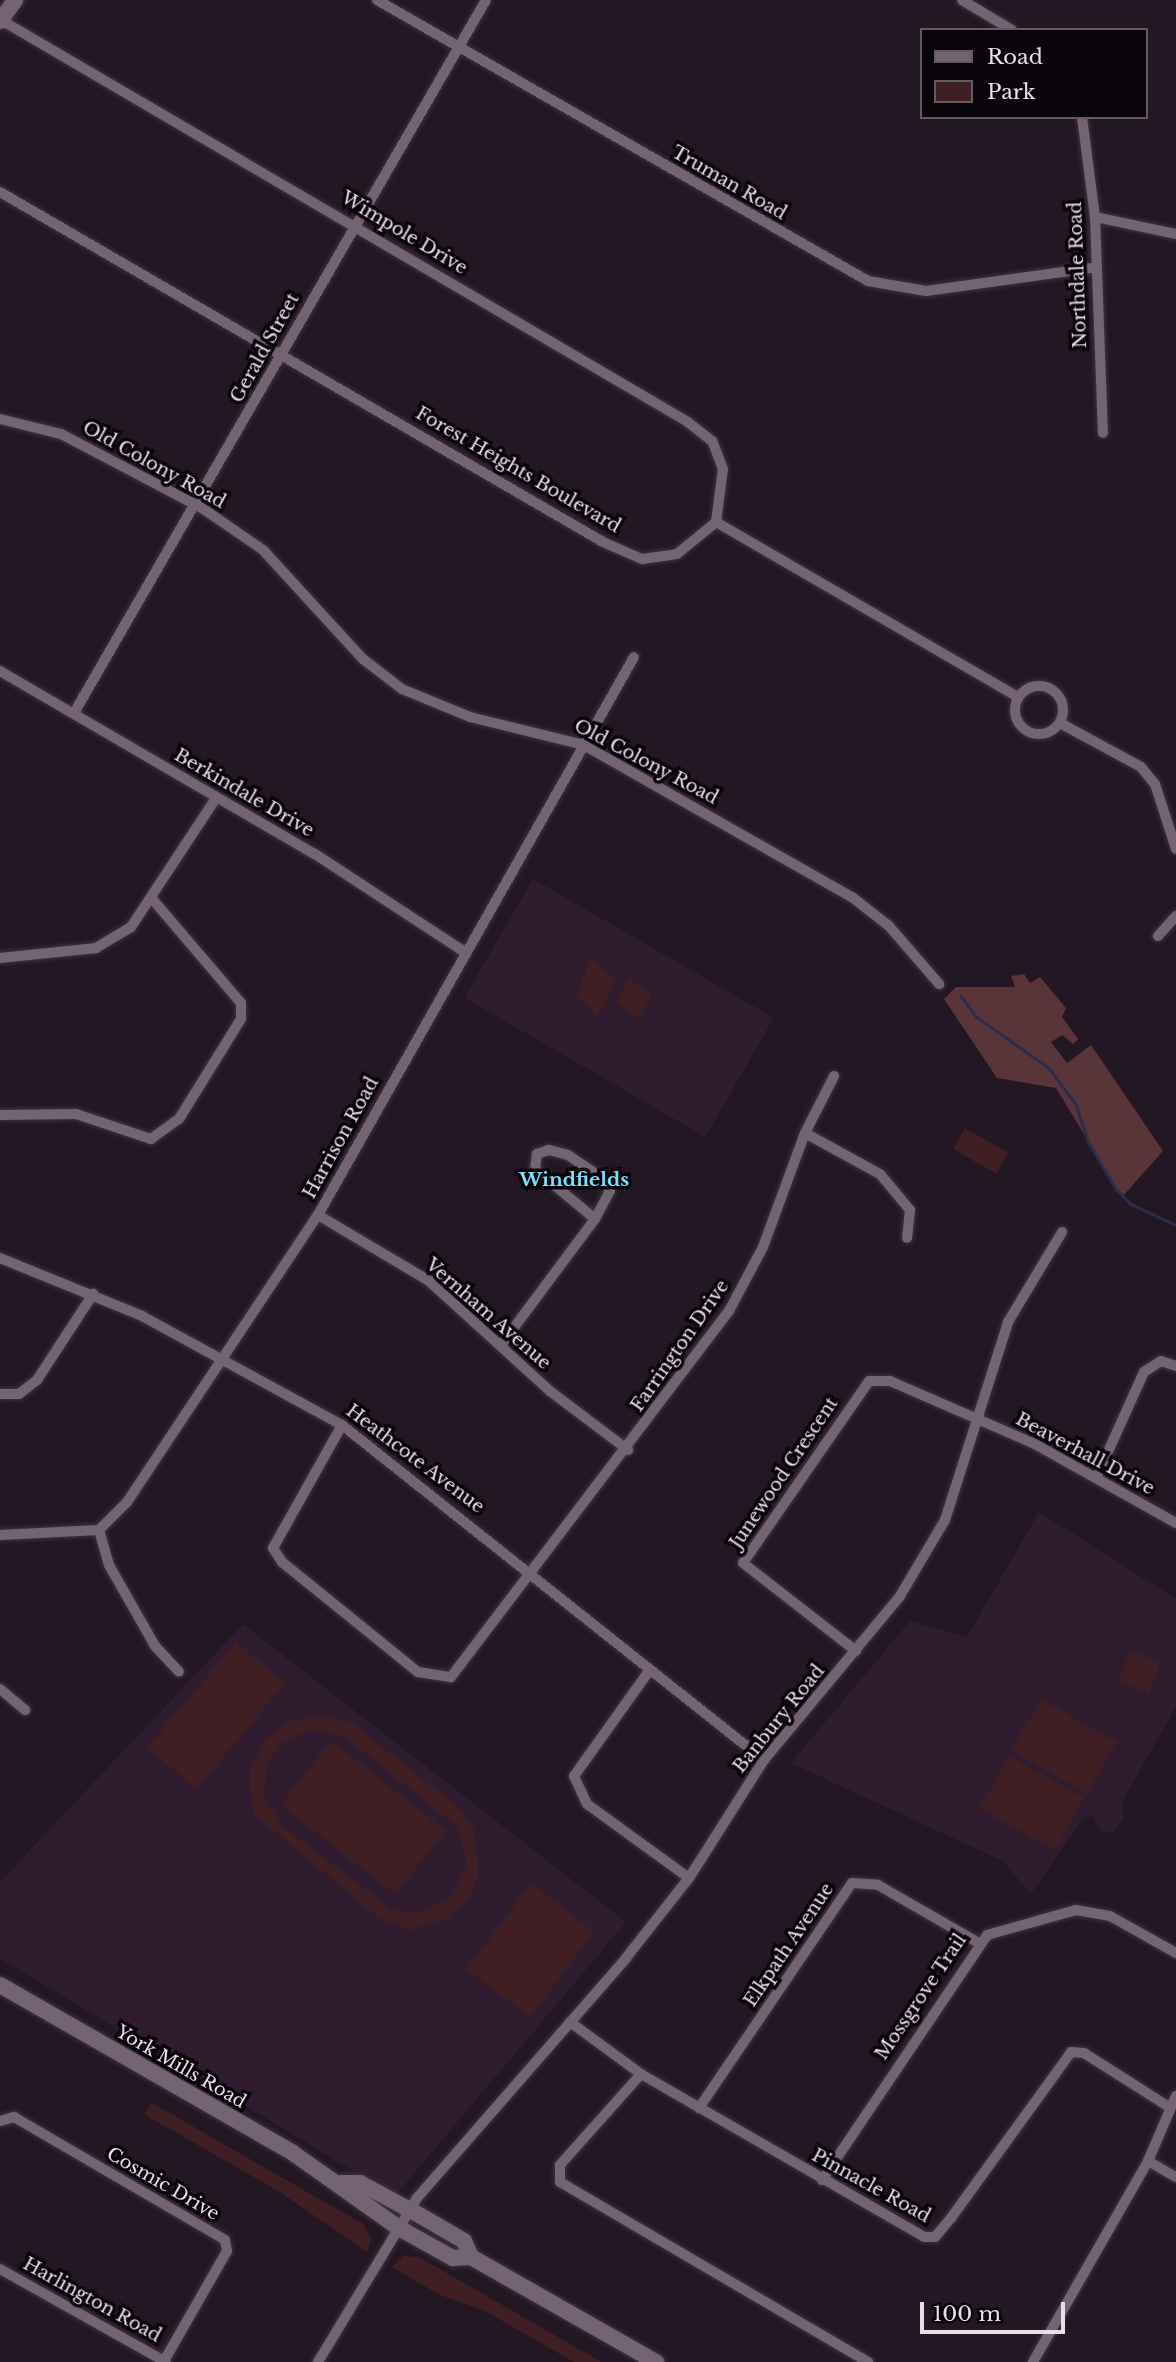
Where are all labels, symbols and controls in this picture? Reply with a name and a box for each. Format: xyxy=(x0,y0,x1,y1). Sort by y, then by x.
legend xyxy=(920,28,1148,119)
text: Road xyxy=(987,44,1043,70)
text: Park xyxy=(987,79,1036,105)
street label: Truman Road xyxy=(668,142,790,224)
street label: Wimpole Drive xyxy=(337,187,471,279)
street label: Northdale Road xyxy=(1065,201,1091,349)
street label: Gerald Street xyxy=(226,289,304,407)
street label: Forest Heights Boulevard xyxy=(412,402,624,538)
street label: Old Colony Road xyxy=(79,417,229,513)
street label: Old Colony Road xyxy=(570,715,722,809)
street label: Berkindale Drive xyxy=(171,744,317,842)
street label: Harrison Road xyxy=(299,1074,383,1202)
district label: Windfields xyxy=(519,1169,629,1191)
street label: Vernham Avenue xyxy=(421,1254,555,1374)
street label: Farrington Drive xyxy=(627,1276,733,1416)
street label: Junewood Crescent xyxy=(725,1393,843,1553)
street label: Heathcote Avenue xyxy=(341,1400,489,1518)
street label: Beaverhall Drive xyxy=(1012,1408,1158,1500)
street label: Banbury Road xyxy=(729,1660,829,1778)
street label: Elkpath Avenue xyxy=(739,1879,839,2011)
street label: Mossgrove Trail xyxy=(871,1930,971,2064)
street label: York Mills Road xyxy=(112,2021,250,2113)
street label: Cosmic Drive xyxy=(103,2143,223,2225)
street label: Pinnacle Road xyxy=(808,2145,934,2227)
street label: Harlington Road xyxy=(19,2253,165,2347)
scale bar xyxy=(924,2288,1069,2332)
text: 100 m xyxy=(933,2301,1001,2327)

